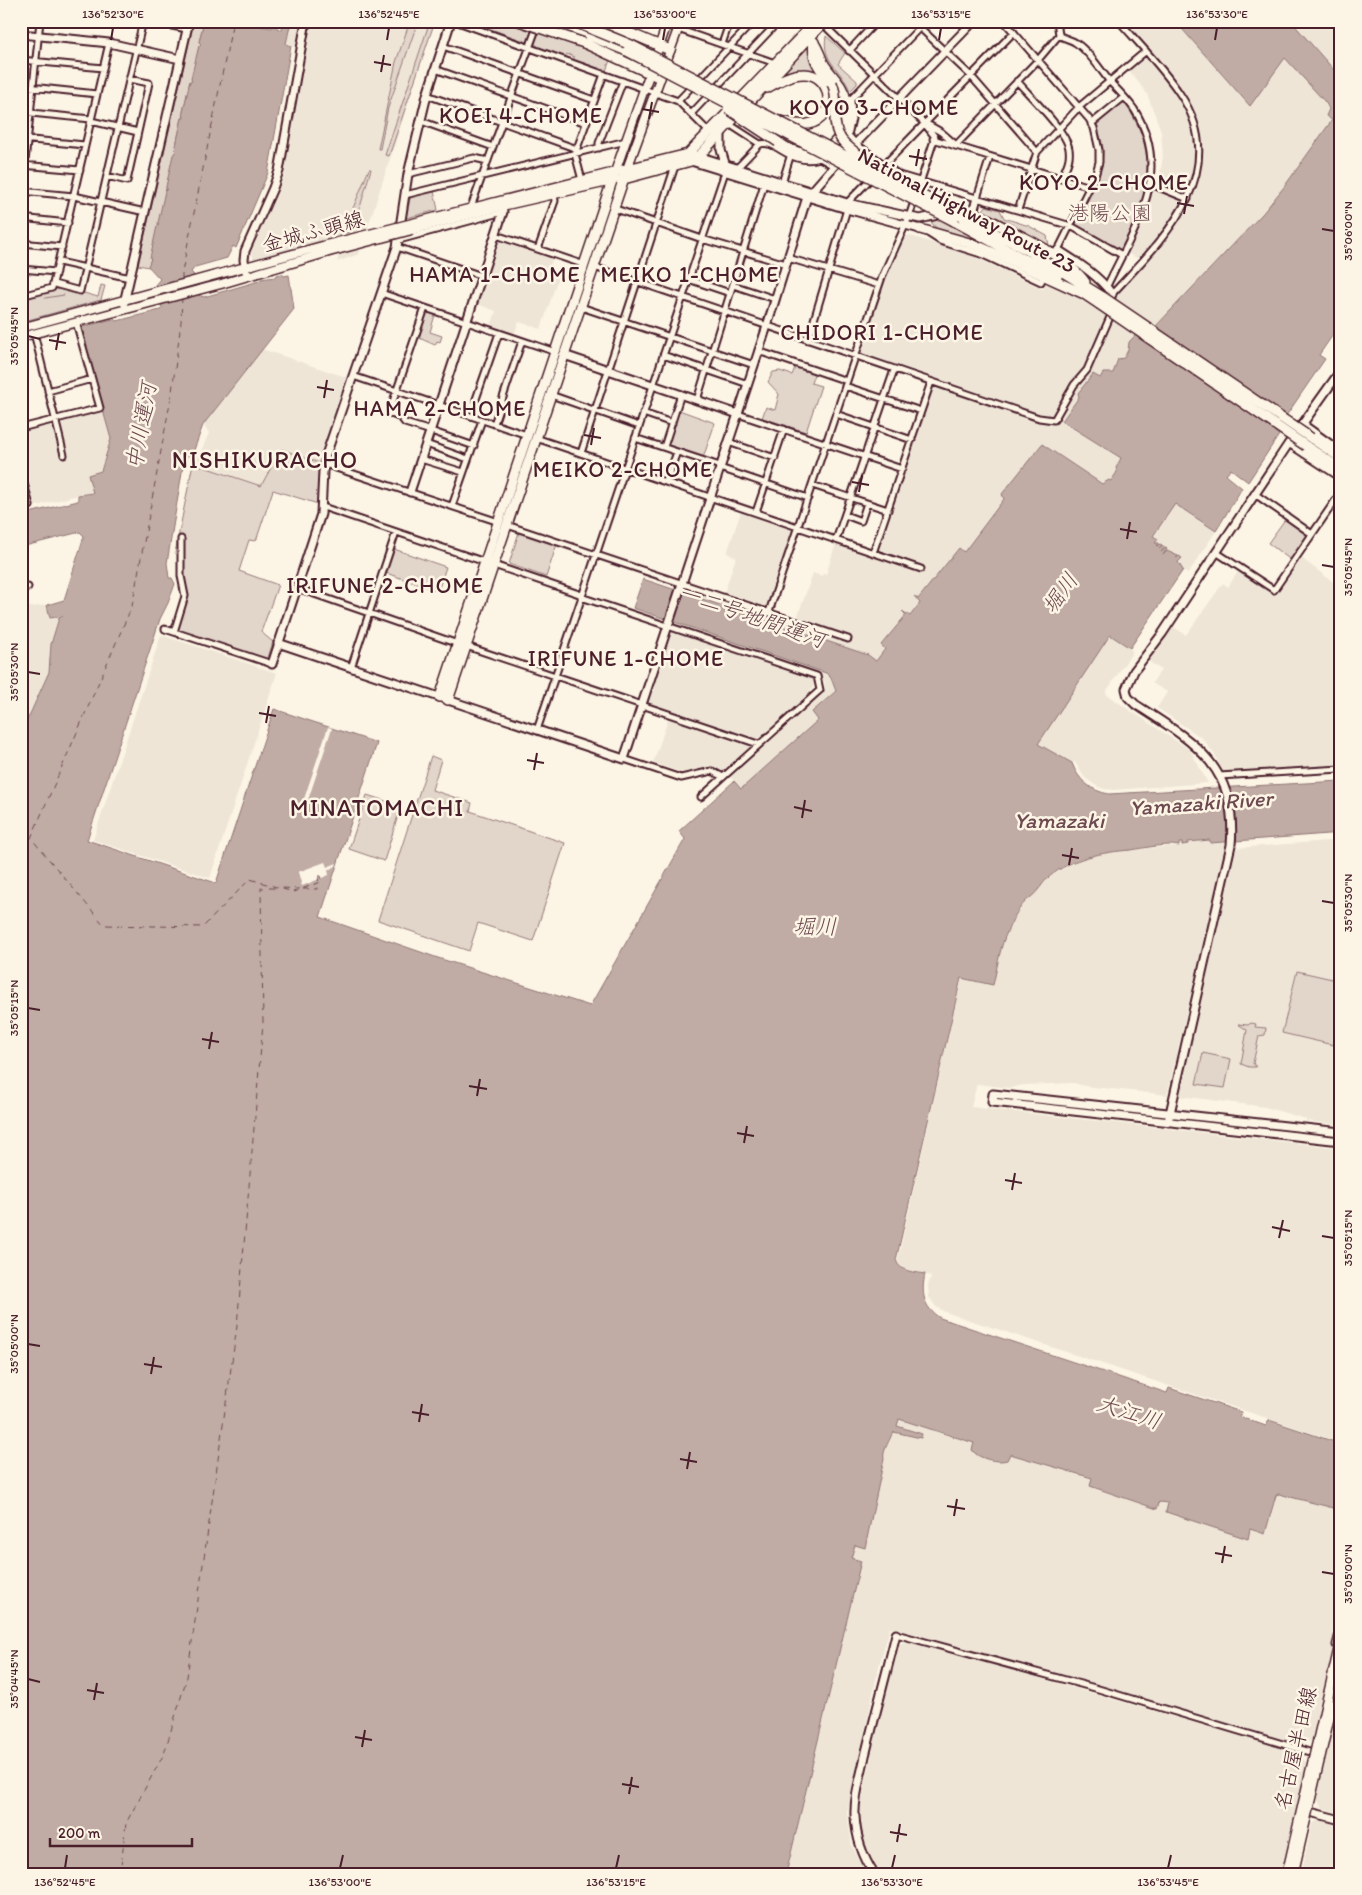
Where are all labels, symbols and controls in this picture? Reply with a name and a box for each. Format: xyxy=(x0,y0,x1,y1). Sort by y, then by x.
text: 136°52'30"E xyxy=(82,7,144,21)
text: 136°52'45"E xyxy=(358,7,420,21)
text: 136°53'00"E xyxy=(634,7,697,21)
text: 136°53'15"E xyxy=(911,7,971,21)
text: 136°53'30"E xyxy=(1186,7,1248,21)
district label: KOYO 3-CHOME xyxy=(789,94,959,121)
district label: KOEI 4-CHOME xyxy=(439,102,603,129)
street label: National Highway Route 23 xyxy=(854,142,1080,278)
district label: KOYO 2-CHOME xyxy=(1019,169,1189,196)
park label: 港陽公園 xyxy=(1068,200,1152,225)
text: 35°06'00"N xyxy=(1341,201,1355,261)
street label: 金城ふ頭線 xyxy=(259,205,367,257)
district label: HAMA 1-CHOME xyxy=(409,261,581,288)
district label: MEIKO 1-CHOME xyxy=(600,261,780,288)
text: 35°05'45"N xyxy=(7,307,21,365)
district label: CHIDORI 1-CHOME xyxy=(780,319,984,346)
water label: 中川運河 xyxy=(120,377,162,472)
district label: HAMA 2-CHOME xyxy=(354,395,526,422)
district label: NISHIKURACHO xyxy=(172,445,358,474)
district label: MEIKO 2-CHOME xyxy=(533,456,713,483)
text: 35°05'45"N xyxy=(1341,538,1355,596)
water label: 堀川 xyxy=(1036,567,1084,619)
district label: IRIFUNE 2-CHOME xyxy=(286,572,484,599)
water label: 一二号地間運河 xyxy=(675,578,832,655)
text: 35°05'30"N xyxy=(7,643,21,701)
district label: IRIFUNE 1-CHOME xyxy=(528,645,724,672)
water label: Yamazaki River xyxy=(1129,784,1276,821)
district label: MINATOMACHI xyxy=(290,793,464,822)
water label: Yamazaki xyxy=(1014,807,1106,834)
text: 35°05'30"N xyxy=(1341,874,1355,932)
water label: 堀川 xyxy=(793,913,837,940)
text: 35°05'15"N xyxy=(7,980,21,1036)
text: 35°05'15"N xyxy=(1341,1210,1355,1266)
text: 35°05'00"N xyxy=(7,1314,21,1374)
water label: 大江川 xyxy=(1093,1389,1165,1435)
text: 35°05'00"N xyxy=(1341,1544,1355,1604)
text: 35°04'45"N xyxy=(7,1649,21,1709)
street label: 名古屋半田線 xyxy=(1269,1684,1321,1812)
scale bar xyxy=(50,1815,192,1847)
text: 200 m xyxy=(58,1824,101,1842)
text: 136°52'45"E xyxy=(34,1875,96,1889)
text: 136°53'00"E xyxy=(309,1875,372,1889)
text: 136°53'15"E xyxy=(586,1875,646,1889)
text: 136°53'30"E xyxy=(861,1875,923,1889)
text: 136°53'45"E xyxy=(1137,1875,1199,1889)

